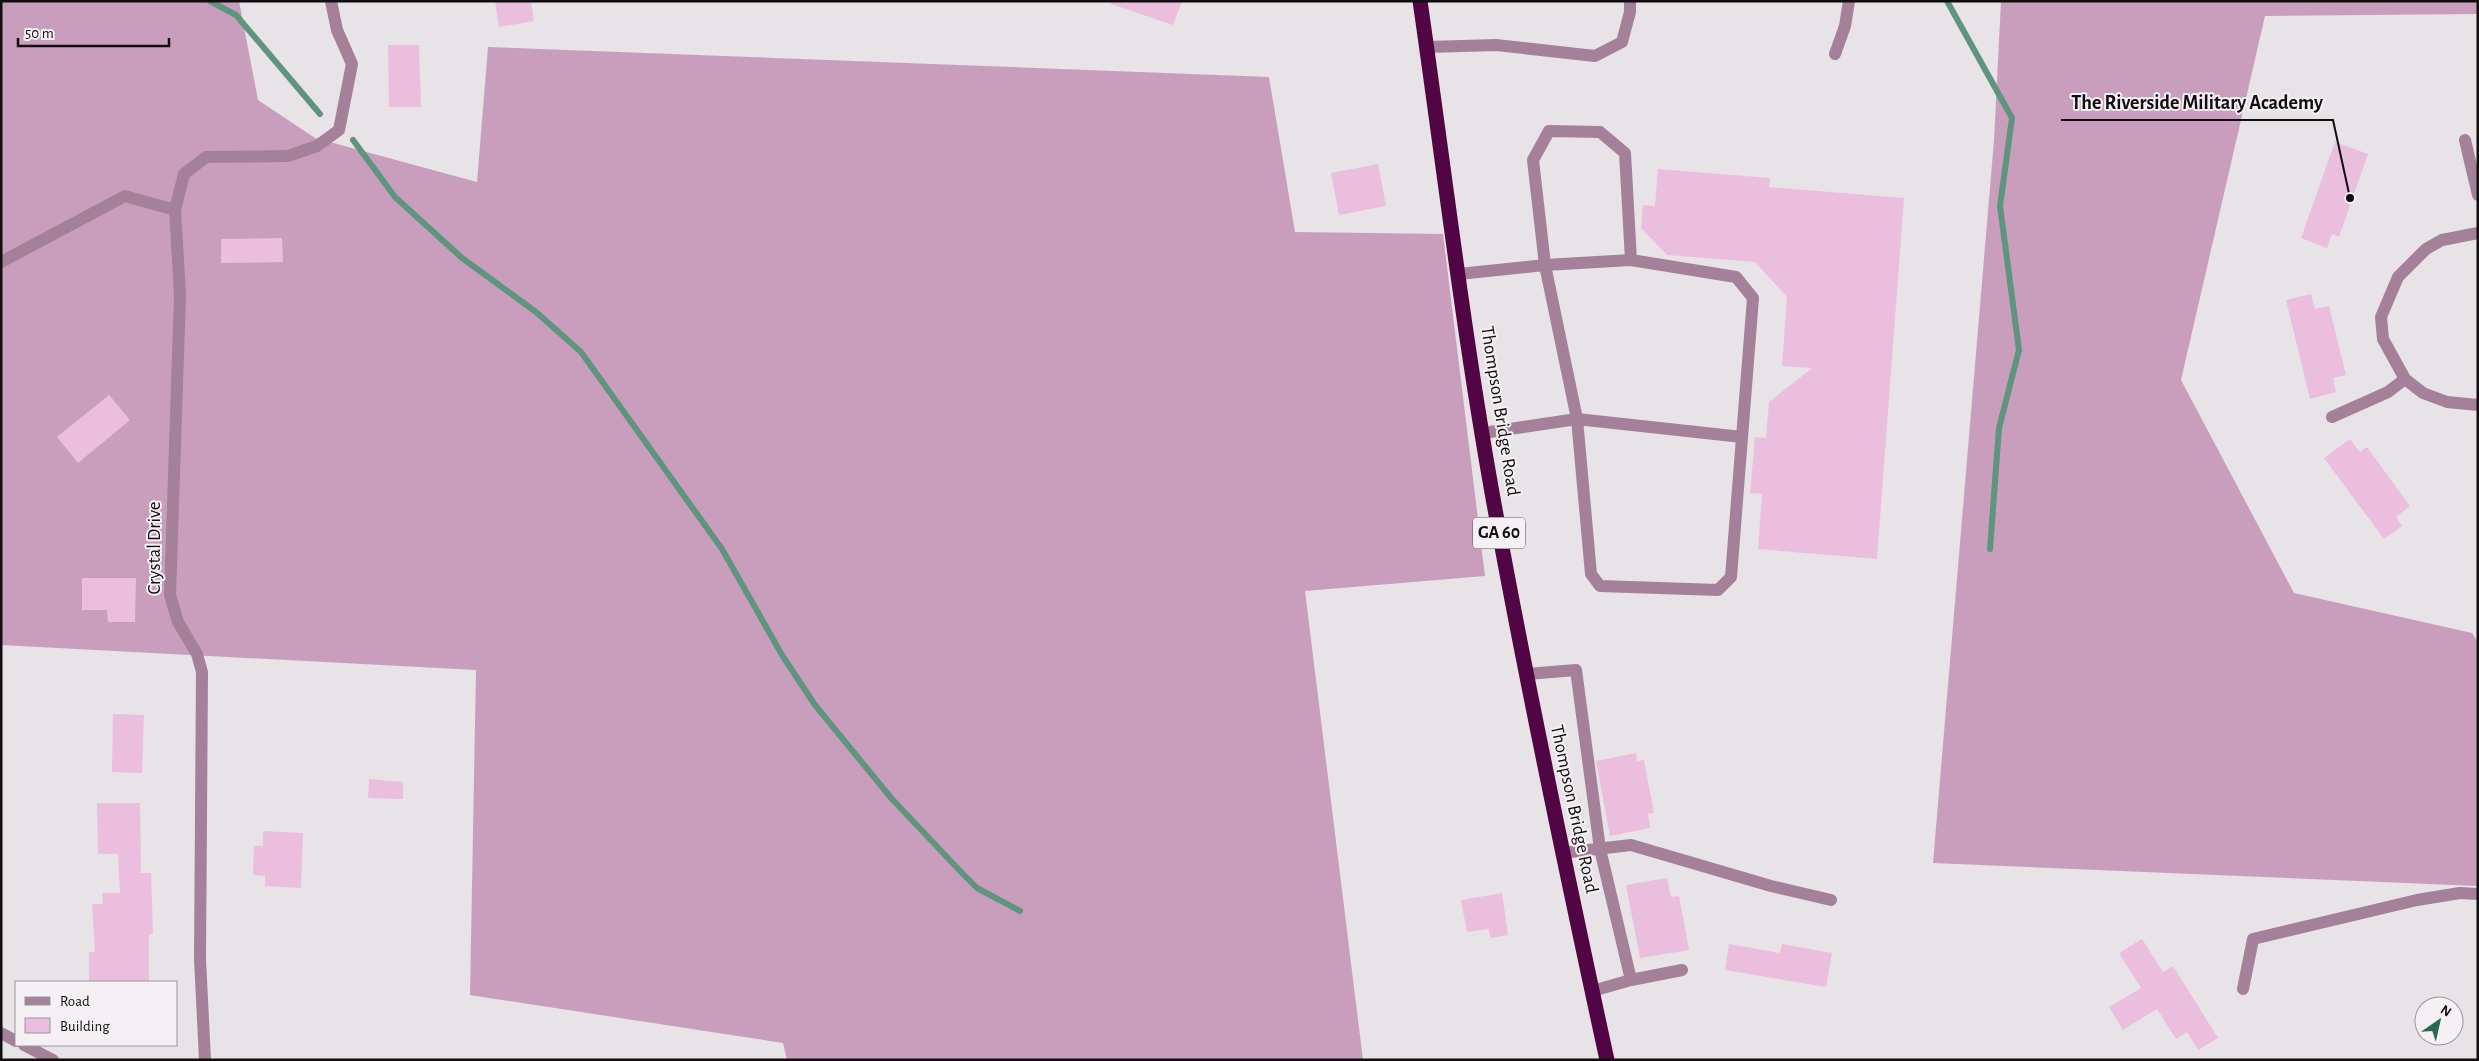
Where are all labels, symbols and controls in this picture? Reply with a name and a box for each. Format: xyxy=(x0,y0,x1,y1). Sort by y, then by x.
scale bar xyxy=(18,15,169,47)
text: 50 m xyxy=(25,26,54,41)
callout: The Riverside Military Academy xyxy=(2061,85,2333,120)
text: The Riverside Military Academy xyxy=(2071,93,2323,113)
street label: Thompson Bridge Road xyxy=(1477,325,1523,497)
street label: Crystal Drive xyxy=(145,501,164,595)
road number: GA 60 xyxy=(1473,518,1525,548)
street label: Thompson Bridge Road xyxy=(1547,723,1601,895)
legend xyxy=(15,981,178,1046)
text: Road xyxy=(60,994,90,1009)
north arrow xyxy=(2414,996,2464,1046)
text: N xyxy=(2438,1003,2454,1020)
text: Building xyxy=(60,1019,110,1034)

